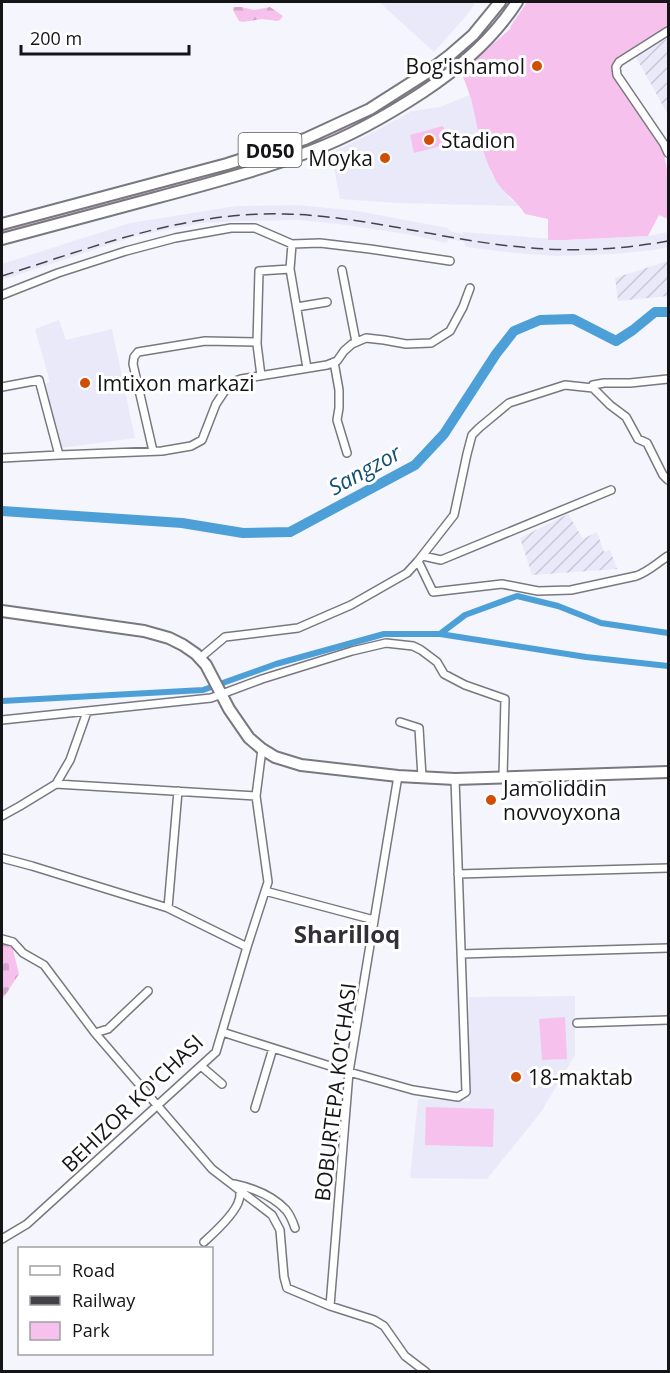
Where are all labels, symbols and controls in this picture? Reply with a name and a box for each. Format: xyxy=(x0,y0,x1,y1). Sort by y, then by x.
scale bar xyxy=(21,18,189,56)
text: 200 m xyxy=(30,26,82,50)
place label: Bog'ishamol xyxy=(406,52,525,80)
marker: Bog'ishamol xyxy=(530,59,544,73)
place label: Stadion xyxy=(441,126,515,154)
road number: D050 xyxy=(238,133,302,167)
marker: Stadion xyxy=(422,133,436,147)
place label: Moyka xyxy=(308,144,373,172)
marker: Moyka xyxy=(378,151,392,165)
place label: Imtixon markazi xyxy=(97,369,255,397)
marker: Imtixon markazi xyxy=(78,376,92,390)
water label: Sangzor xyxy=(322,436,407,501)
place label: Jamoliddin novvoyxona xyxy=(501,774,621,826)
marker: Jamoliddin novvoyxona xyxy=(484,793,498,807)
district label: Sharilloq xyxy=(294,917,400,950)
street label: BOBURTEPA KO'CHASI xyxy=(308,981,362,1203)
street label: BEHIZOR KO'CHASI xyxy=(55,1028,209,1178)
place label: 18-maktab xyxy=(528,1063,633,1091)
marker: 18-maktab xyxy=(509,1070,523,1084)
legend xyxy=(18,1247,213,1355)
text: Road xyxy=(72,1258,115,1282)
text: Railway xyxy=(72,1288,136,1312)
text: Park xyxy=(72,1318,110,1342)

